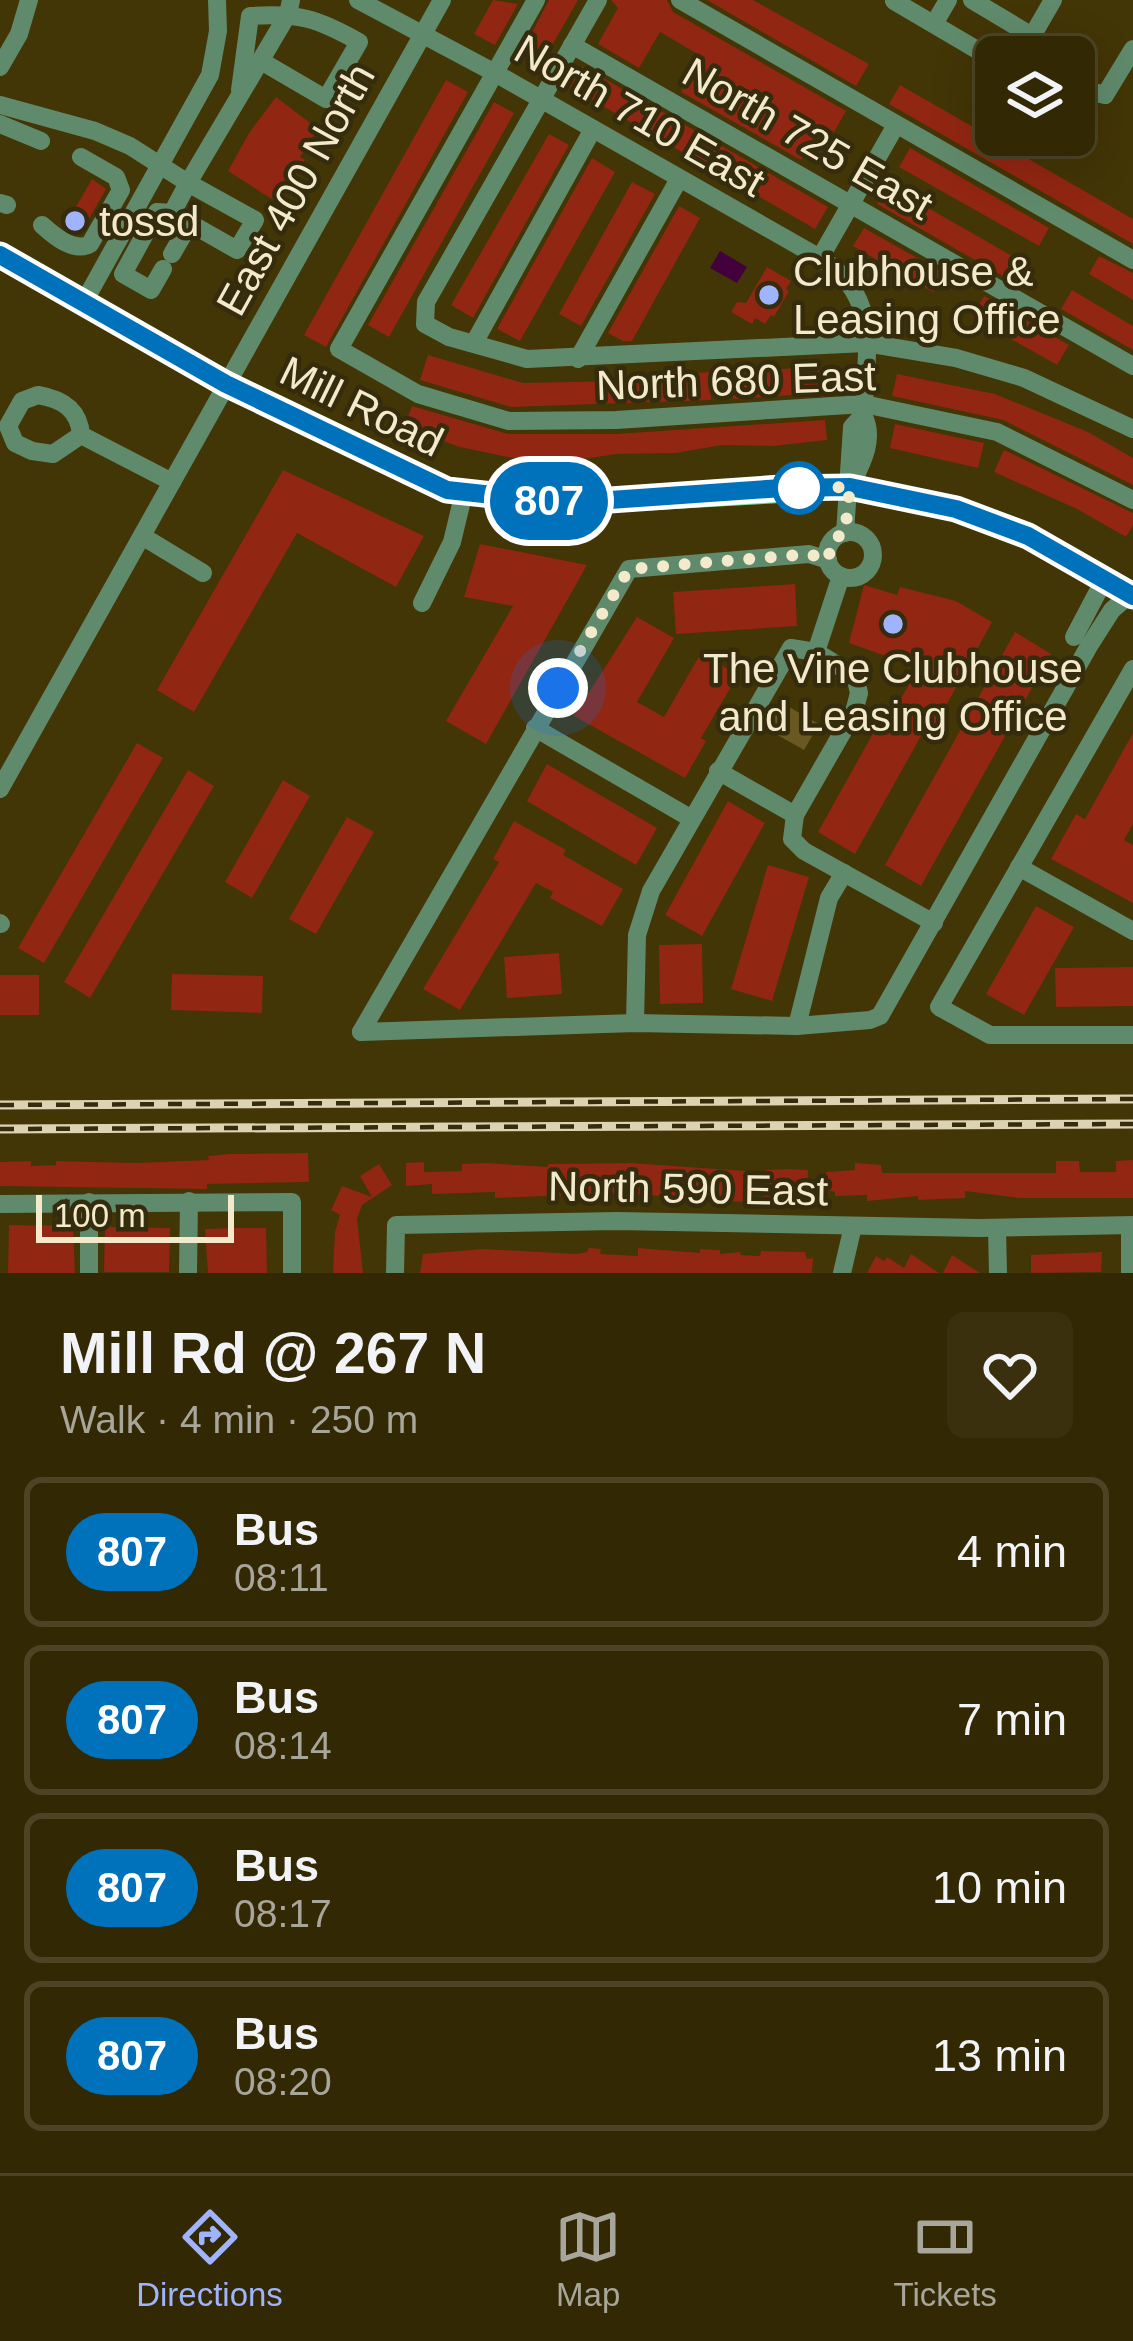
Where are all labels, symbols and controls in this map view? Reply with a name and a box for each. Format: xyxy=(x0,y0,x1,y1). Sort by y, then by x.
street label: North 710 East xyxy=(507,25,773,206)
map controls xyxy=(975,36,1095,156)
button: layers xyxy=(975,36,1095,156)
street label: North 725 East xyxy=(675,48,941,229)
street label: East 400 North xyxy=(207,55,384,323)
place label: tossd xyxy=(99,198,199,245)
marker: tossd xyxy=(62,208,88,234)
place label: Clubhouse & Leasing Office xyxy=(793,248,1061,343)
marker: Clubhouse & Leasing Office xyxy=(756,282,782,308)
street label: Mill Road xyxy=(273,347,451,466)
street label: North 680 East xyxy=(595,352,877,409)
line badge: 807 xyxy=(480,462,618,540)
unlabelled marker xyxy=(774,463,824,513)
text: 807 xyxy=(514,477,584,524)
marker: The Vine Clubhouse and Leasing Office xyxy=(880,611,906,637)
place label: The Vine Clubhouse and Leasing Office xyxy=(703,645,1083,740)
your location xyxy=(528,658,588,718)
street label: North 590 East xyxy=(548,1163,829,1214)
scale bar xyxy=(36,1189,234,1242)
text: 100 m xyxy=(54,1197,146,1234)
button: heart xyxy=(947,1312,1073,1438)
text: Mill Rd @ 267 N xyxy=(60,1321,486,1385)
text: Walk · 4 min · 250 m xyxy=(60,1398,418,1441)
text: Bus xyxy=(234,1504,319,1555)
text: 4 min xyxy=(957,1526,1067,1577)
text: 807 xyxy=(97,1528,167,1575)
text: 08:11 xyxy=(234,1556,329,1599)
text: Bus xyxy=(234,1672,319,1723)
text: 7 min xyxy=(957,1694,1067,1745)
text: 807 xyxy=(97,1696,167,1743)
text: 08:14 xyxy=(234,1724,332,1767)
text: Bus xyxy=(234,1840,319,1891)
text: 10 min xyxy=(932,1862,1067,1913)
text: 807 xyxy=(97,1864,167,1911)
text: 08:17 xyxy=(234,1892,332,1935)
text: Bus xyxy=(234,2008,319,2059)
text: 13 min xyxy=(932,2030,1067,2081)
text: 807 xyxy=(97,2032,167,2079)
text: 08:20 xyxy=(234,2060,332,2103)
tab: Directions xyxy=(136,2204,283,2314)
tab: Map xyxy=(555,2204,621,2314)
tab: Tickets xyxy=(894,2204,997,2314)

